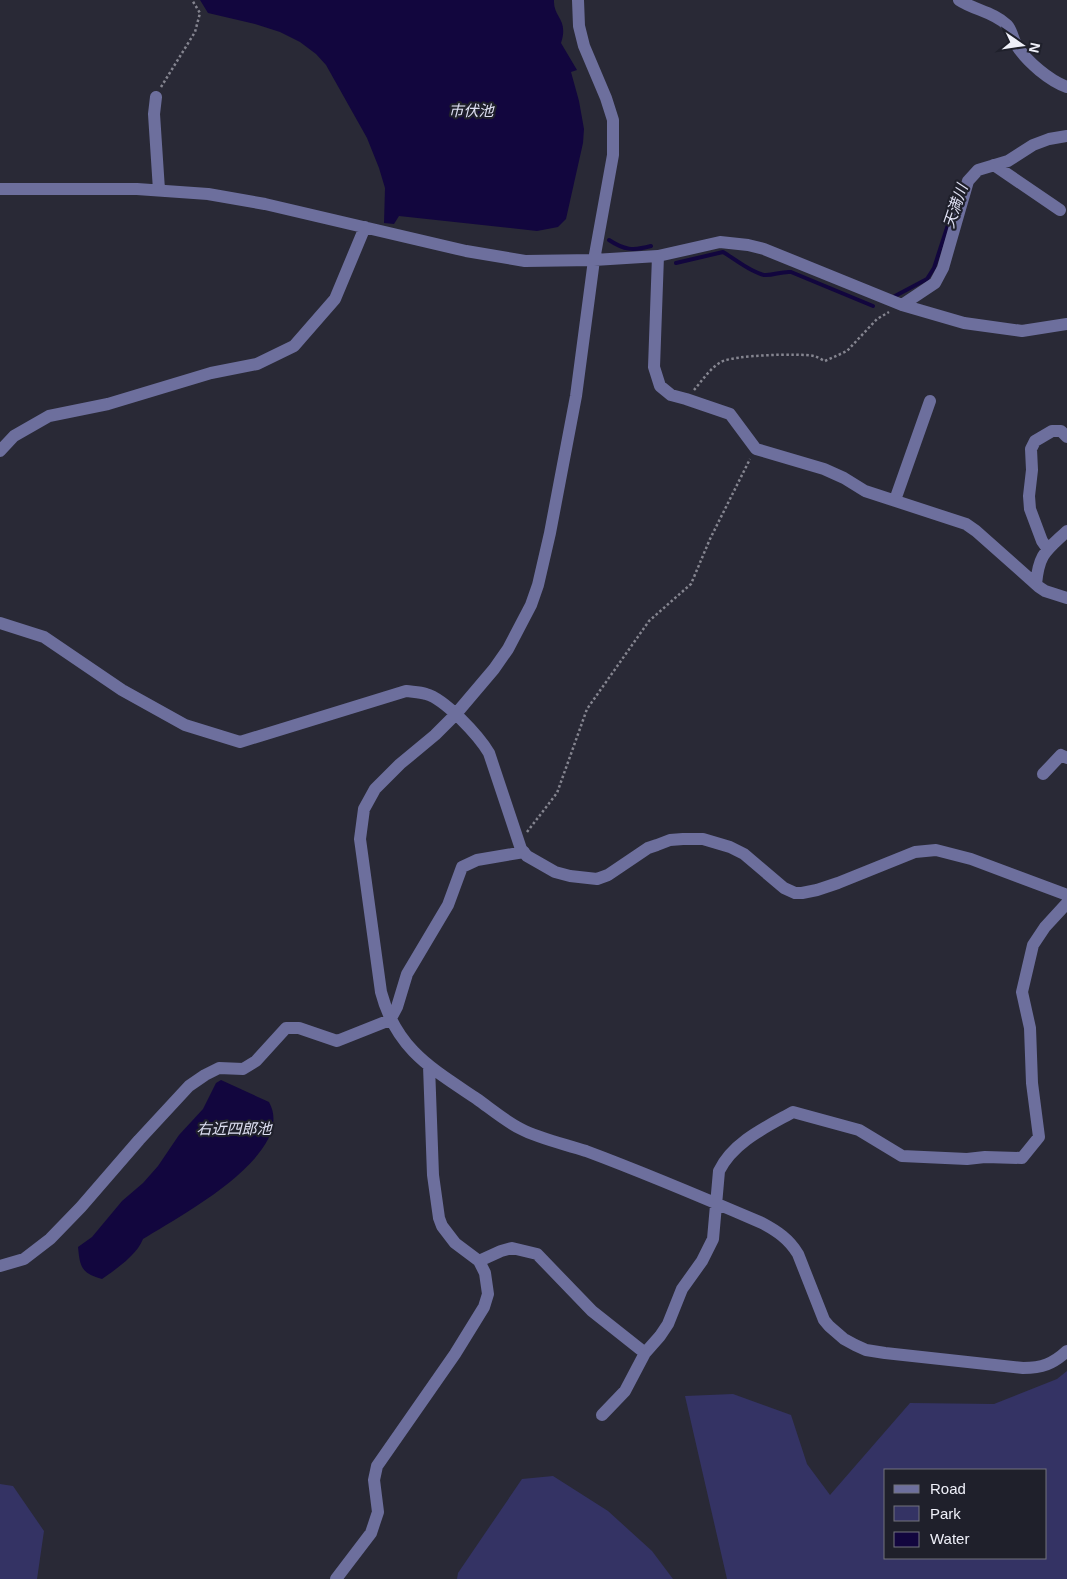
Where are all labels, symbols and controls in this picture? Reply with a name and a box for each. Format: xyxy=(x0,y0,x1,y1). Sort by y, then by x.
north arrow xyxy=(997,20,1047,70)
text: N xyxy=(1026,41,1044,55)
water label: 市伏池 xyxy=(448,102,495,119)
water label: 天満川 xyxy=(940,180,971,230)
water label: 右近四郎池 xyxy=(196,1120,273,1137)
legend xyxy=(884,1469,1047,1559)
text: Road xyxy=(930,1480,966,1497)
text: Park xyxy=(930,1505,961,1522)
text: Water xyxy=(930,1530,969,1547)

